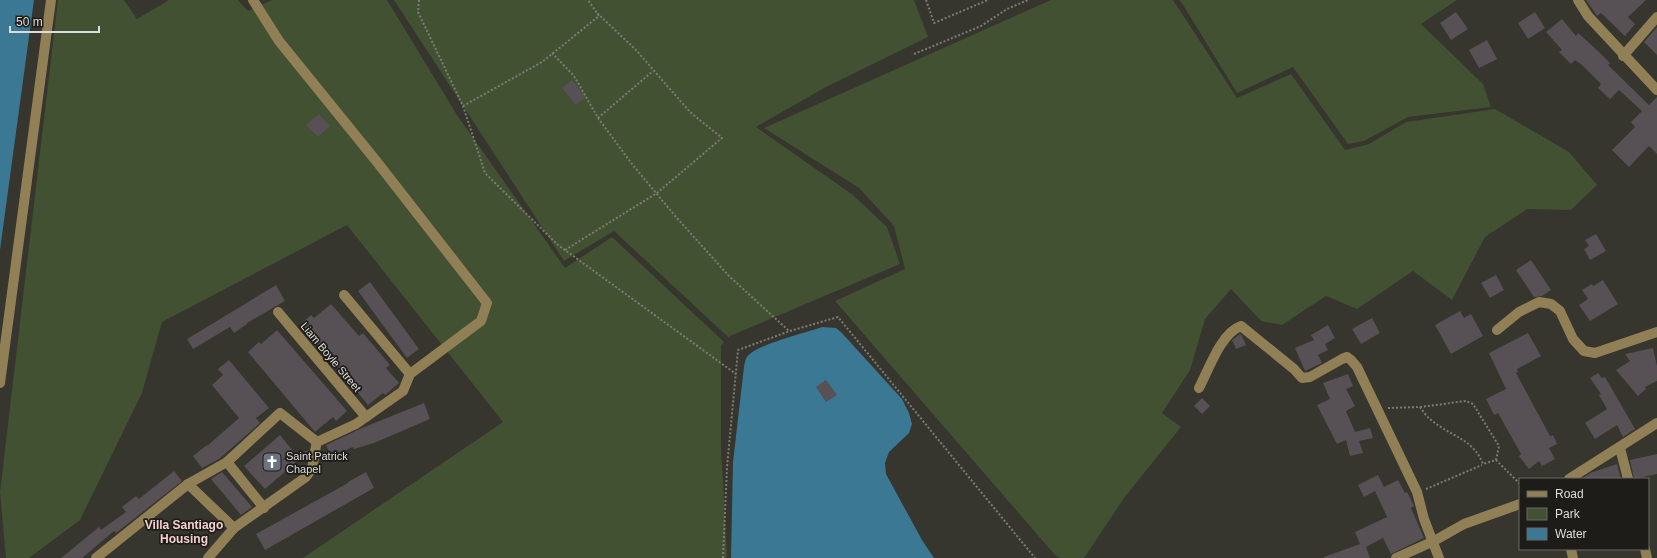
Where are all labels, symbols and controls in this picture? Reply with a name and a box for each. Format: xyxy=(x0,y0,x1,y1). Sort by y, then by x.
scale bar xyxy=(10,8,99,34)
text: 50 m xyxy=(16,15,43,29)
street label: Liam Boyle Street xyxy=(298,320,364,394)
place label: Saint Patrick Chapel xyxy=(286,450,348,475)
church icon: Saint Patrick Chapel xyxy=(261,451,283,473)
legend xyxy=(1519,478,1649,550)
text: Road xyxy=(1555,487,1584,501)
text: Park xyxy=(1555,507,1581,521)
district label: Villa Santiago Housing xyxy=(145,518,223,546)
text: Water xyxy=(1555,527,1587,541)

